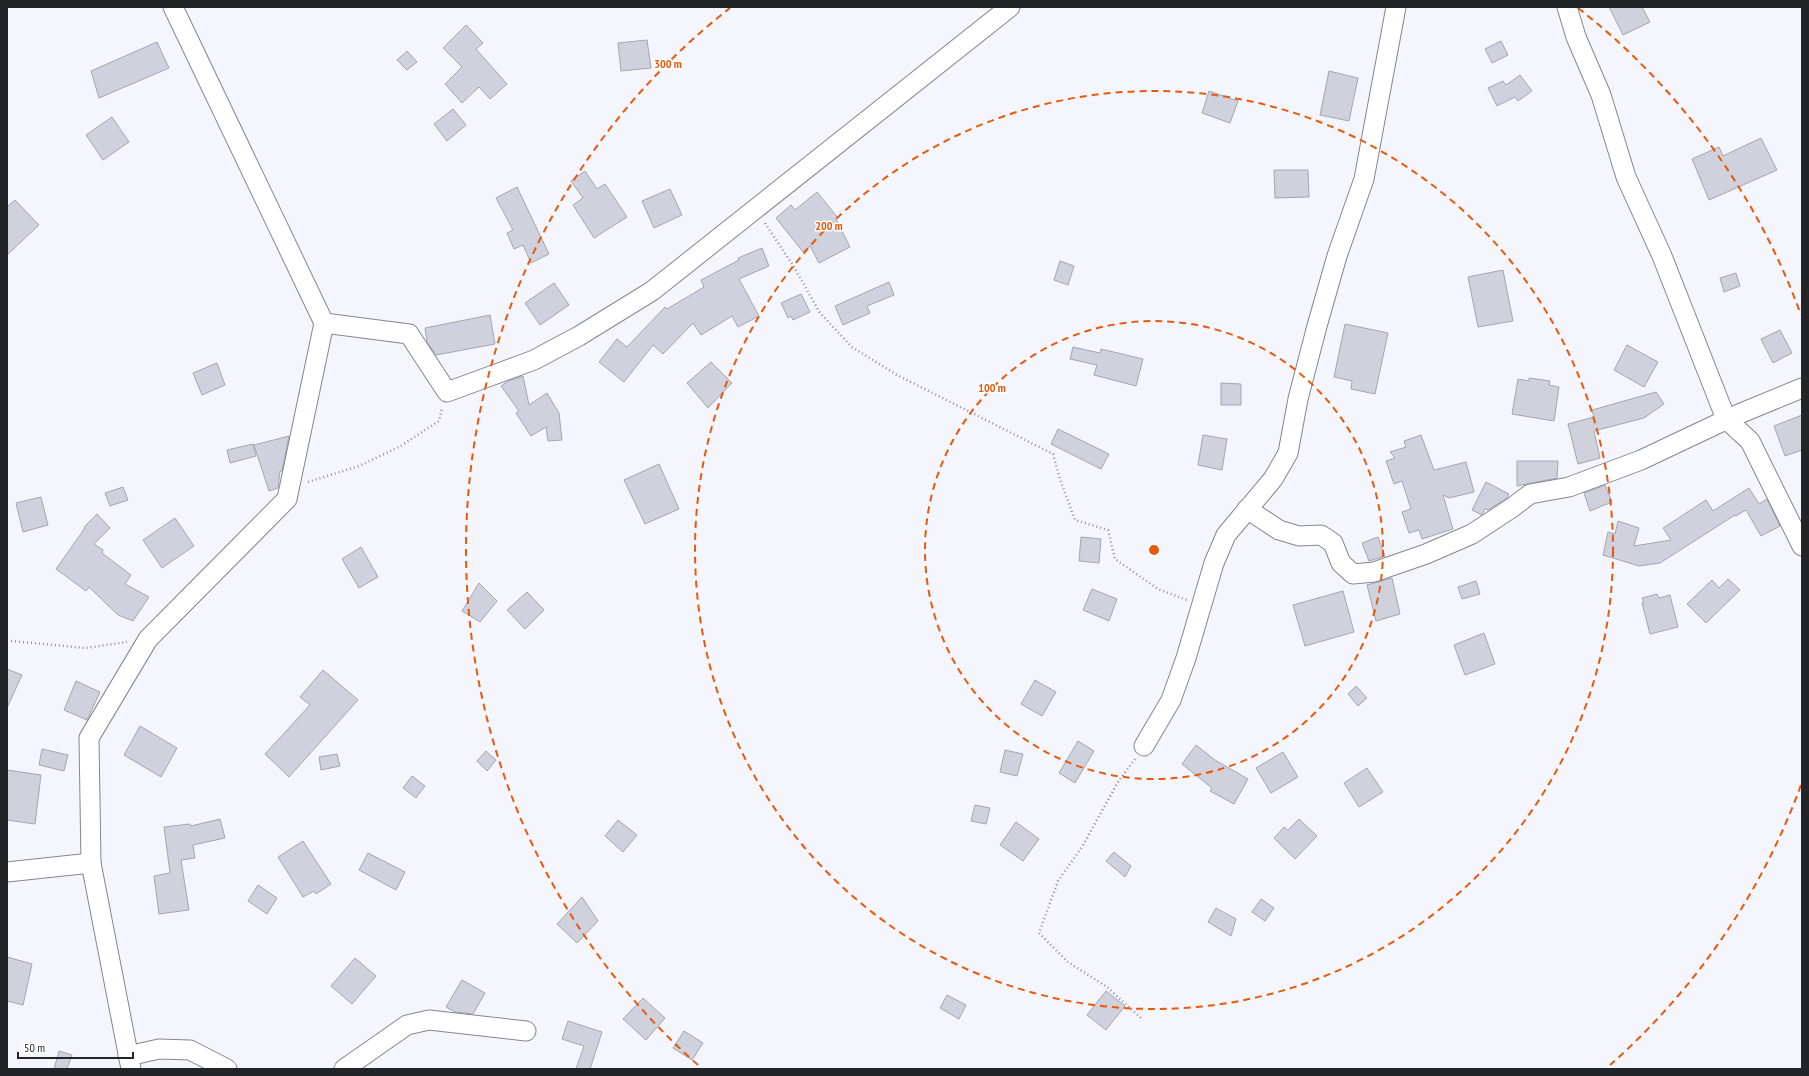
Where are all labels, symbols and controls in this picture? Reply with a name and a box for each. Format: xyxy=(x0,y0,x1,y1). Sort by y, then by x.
text: 300 m xyxy=(654,56,682,71)
text: 200 m xyxy=(815,218,843,233)
text: 100 m xyxy=(978,380,1006,395)
centre of rings xyxy=(1147,543,1161,557)
scale bar xyxy=(18,1034,133,1060)
text: 50 m xyxy=(24,1040,45,1055)

